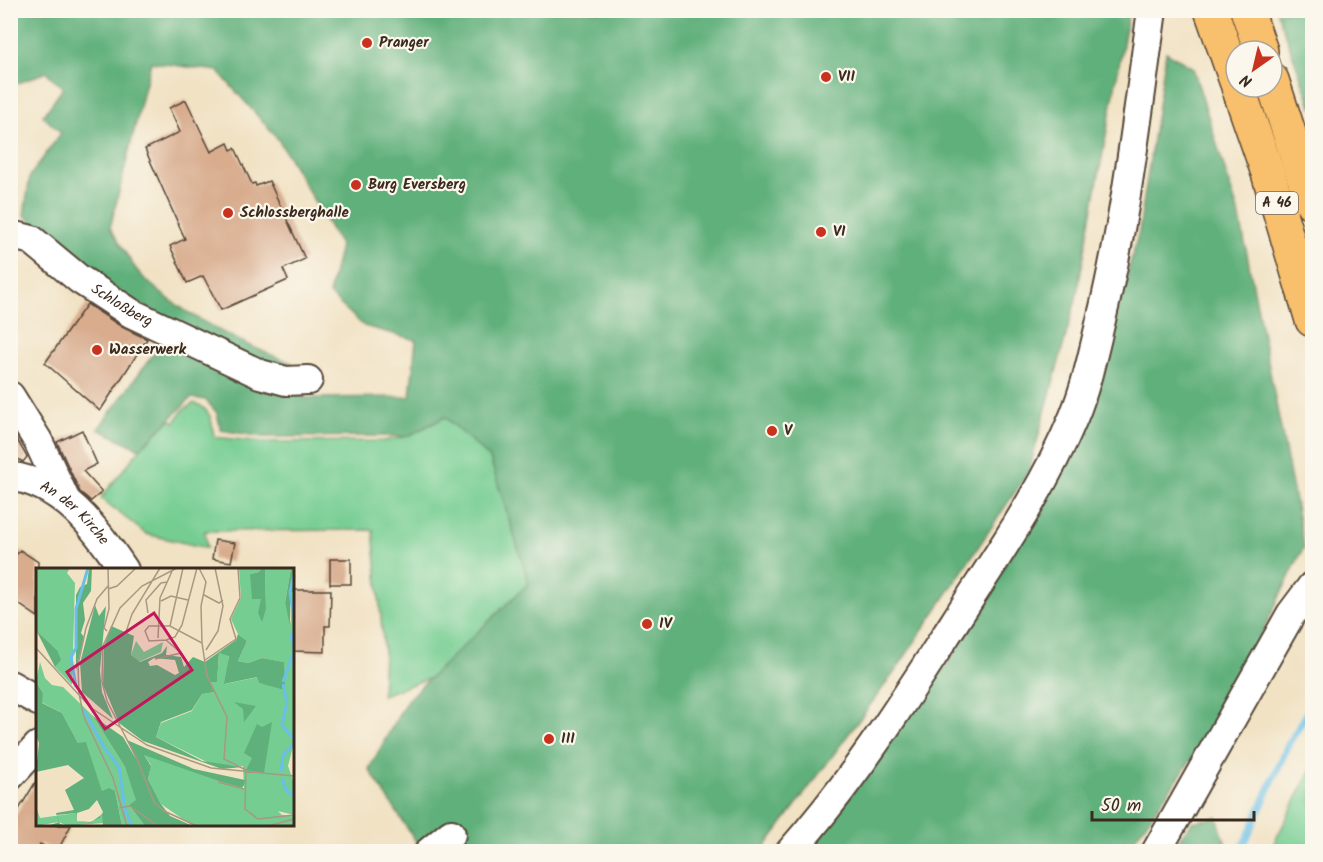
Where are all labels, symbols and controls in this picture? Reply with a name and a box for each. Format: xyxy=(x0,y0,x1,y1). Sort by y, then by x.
place label: Pranger xyxy=(379,31,429,55)
marker: Pranger xyxy=(360,36,374,50)
north arrow xyxy=(1224,39,1284,99)
place label: VII xyxy=(838,65,856,89)
text: N xyxy=(1235,67,1258,93)
marker: VII xyxy=(819,70,833,84)
place label: Burg Eversberg xyxy=(368,173,466,197)
marker: Burg Eversberg xyxy=(349,178,363,192)
road number: A 46 xyxy=(1256,192,1298,214)
place label: Schlossberghalle xyxy=(240,201,349,225)
marker: Schlossberghalle xyxy=(221,206,235,220)
place label: VI xyxy=(833,220,846,244)
marker: VI xyxy=(814,225,828,239)
street label: Schloßberg xyxy=(86,278,157,334)
place label: Wasserwerk xyxy=(109,338,187,362)
marker: Wasserwerk xyxy=(90,343,104,357)
place label: V xyxy=(784,419,793,443)
marker: V xyxy=(765,424,779,438)
street label: An der Kirche xyxy=(35,475,115,551)
inset map xyxy=(36,568,294,826)
place label: IV xyxy=(659,612,673,636)
marker: IV xyxy=(640,617,654,631)
place label: III xyxy=(561,727,575,751)
marker: III xyxy=(542,732,556,746)
scale bar xyxy=(1092,784,1254,822)
text: 50 m xyxy=(1101,792,1141,821)

